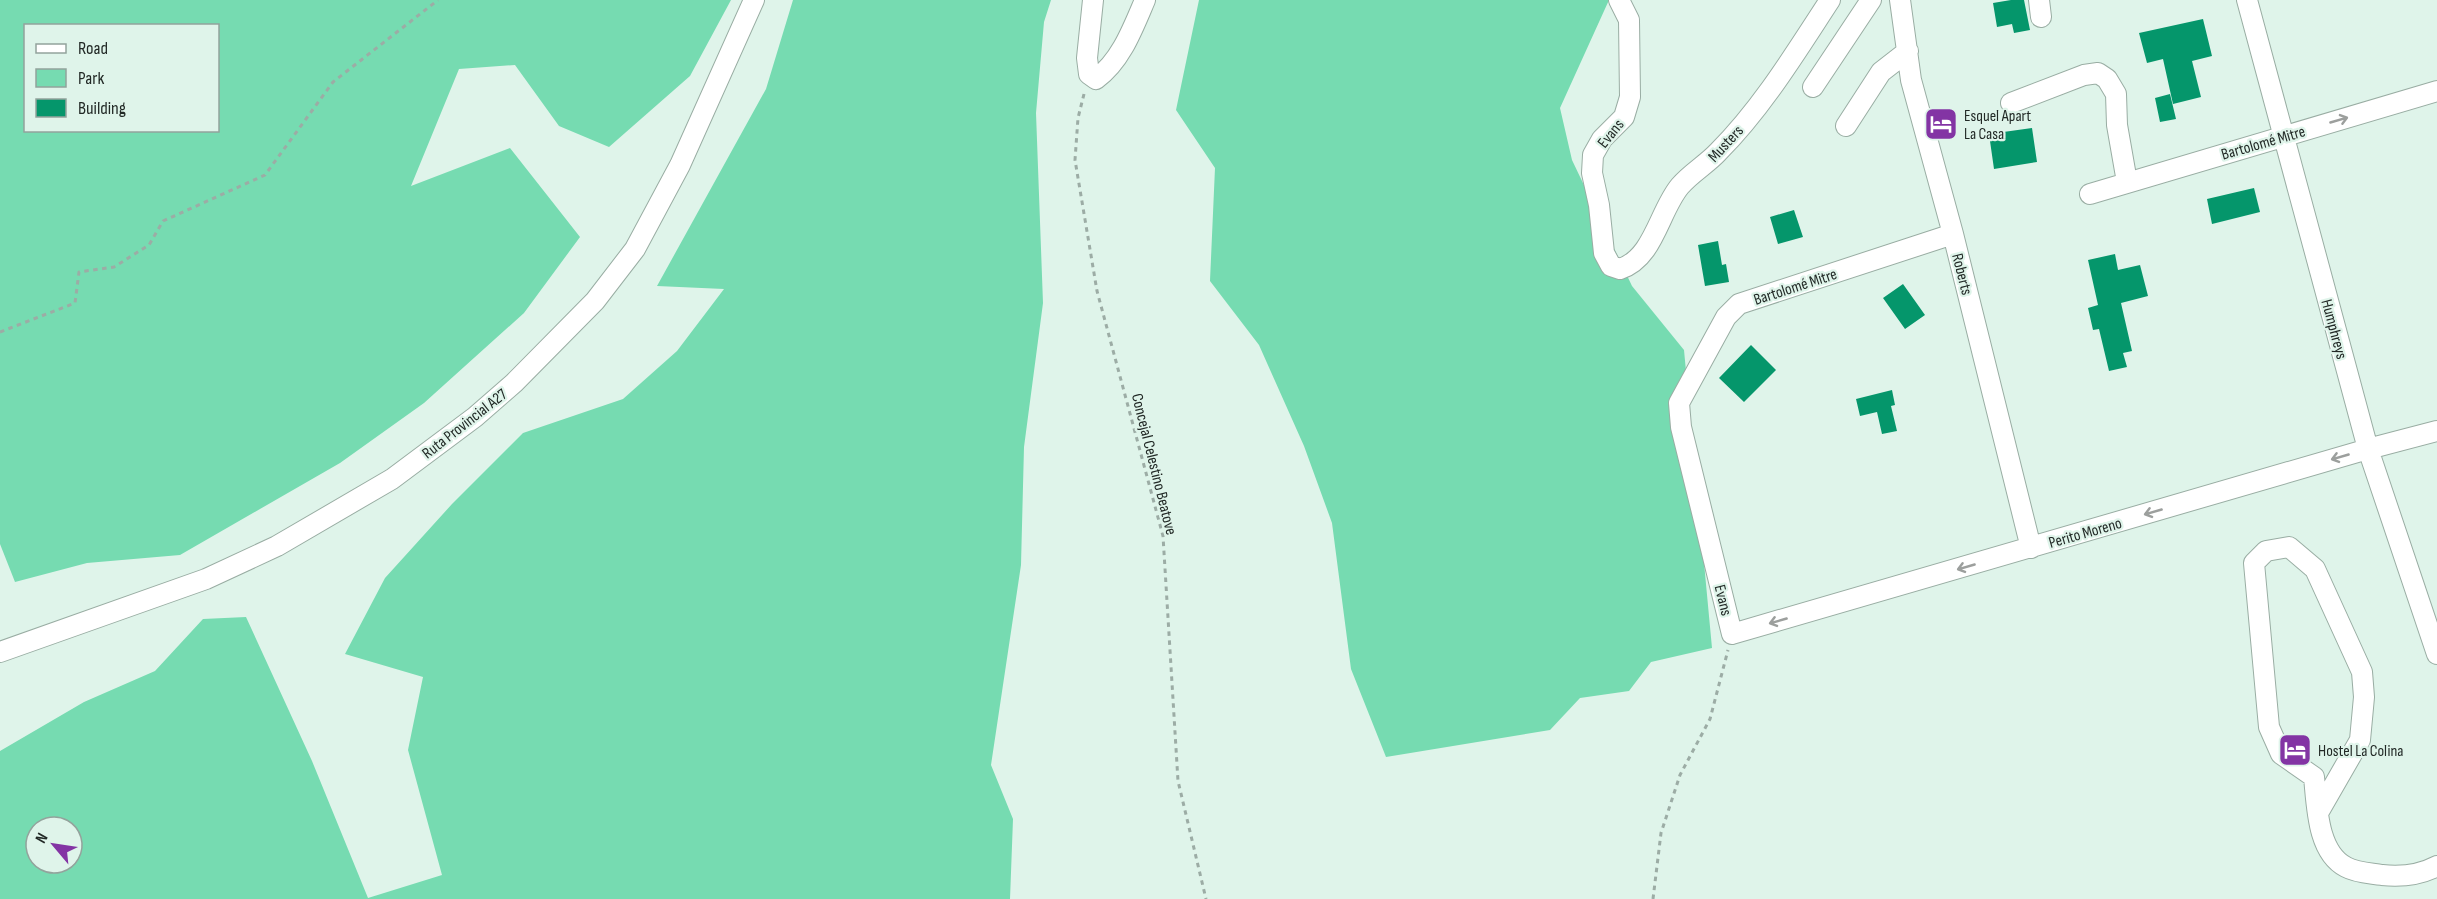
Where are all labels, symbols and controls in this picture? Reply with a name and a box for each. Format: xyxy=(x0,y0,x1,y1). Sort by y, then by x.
legend xyxy=(24,24,219,132)
text: Road xyxy=(78,38,108,59)
text: Park xyxy=(78,68,104,89)
text: Building xyxy=(78,98,126,119)
hotel icon: Esquel Apart La Casa xyxy=(1923,106,1959,142)
place label: Esquel Apart La Casa xyxy=(1964,107,2031,144)
one-way arrow xyxy=(2329,114,2348,125)
street label: Evans xyxy=(1594,116,1629,152)
street label: Musters xyxy=(1704,122,1748,166)
street label: Bartolomé Mitre xyxy=(2219,122,2308,164)
street label: Roberts xyxy=(1947,252,1976,297)
street label: Bartolomé Mitre xyxy=(1751,265,1840,310)
street label: Humphreys xyxy=(2316,297,2351,362)
street label: Ruta Provincial A27 xyxy=(419,385,512,463)
street label: Concejal Celestino Beatove xyxy=(1127,392,1180,537)
one-way arrow xyxy=(2331,452,2350,463)
one-way arrow xyxy=(2144,507,2163,518)
street label: Perito Moreno xyxy=(2047,514,2124,553)
one-way arrow xyxy=(1957,562,1976,573)
street label: Evans xyxy=(1710,583,1736,618)
one-way arrow xyxy=(1769,615,1788,627)
hotel icon: Hostel La Colina xyxy=(2277,732,2313,768)
place label: Hostel La Colina xyxy=(2318,742,2403,761)
north arrow xyxy=(24,815,84,875)
text: N xyxy=(32,830,53,847)

